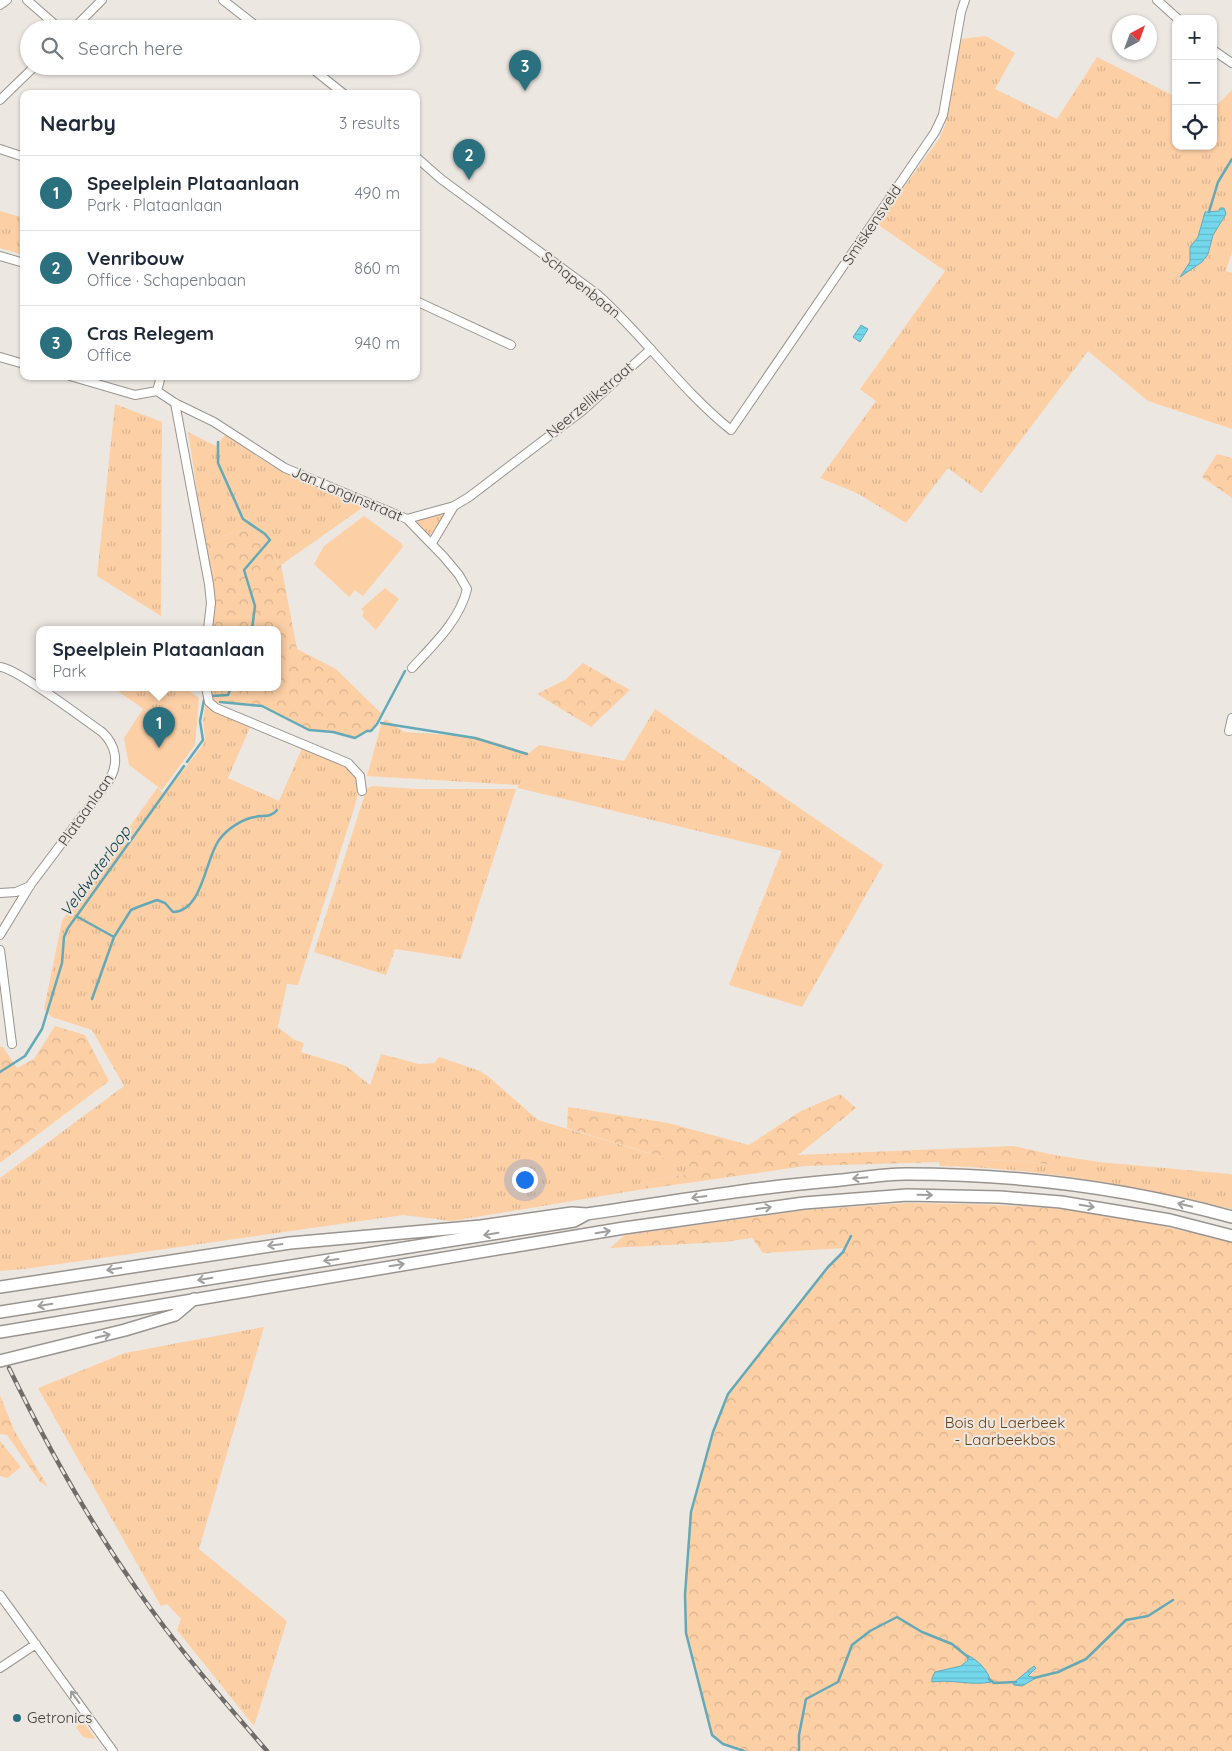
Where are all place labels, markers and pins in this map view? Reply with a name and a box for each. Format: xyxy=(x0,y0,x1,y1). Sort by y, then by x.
pin: 3 xyxy=(509,50,541,91)
pin: 2 xyxy=(453,139,485,180)
pin: 1 xyxy=(143,707,175,748)
place label: Getronics xyxy=(27,1708,92,1727)
marker: Getronics xyxy=(11,1712,23,1724)

